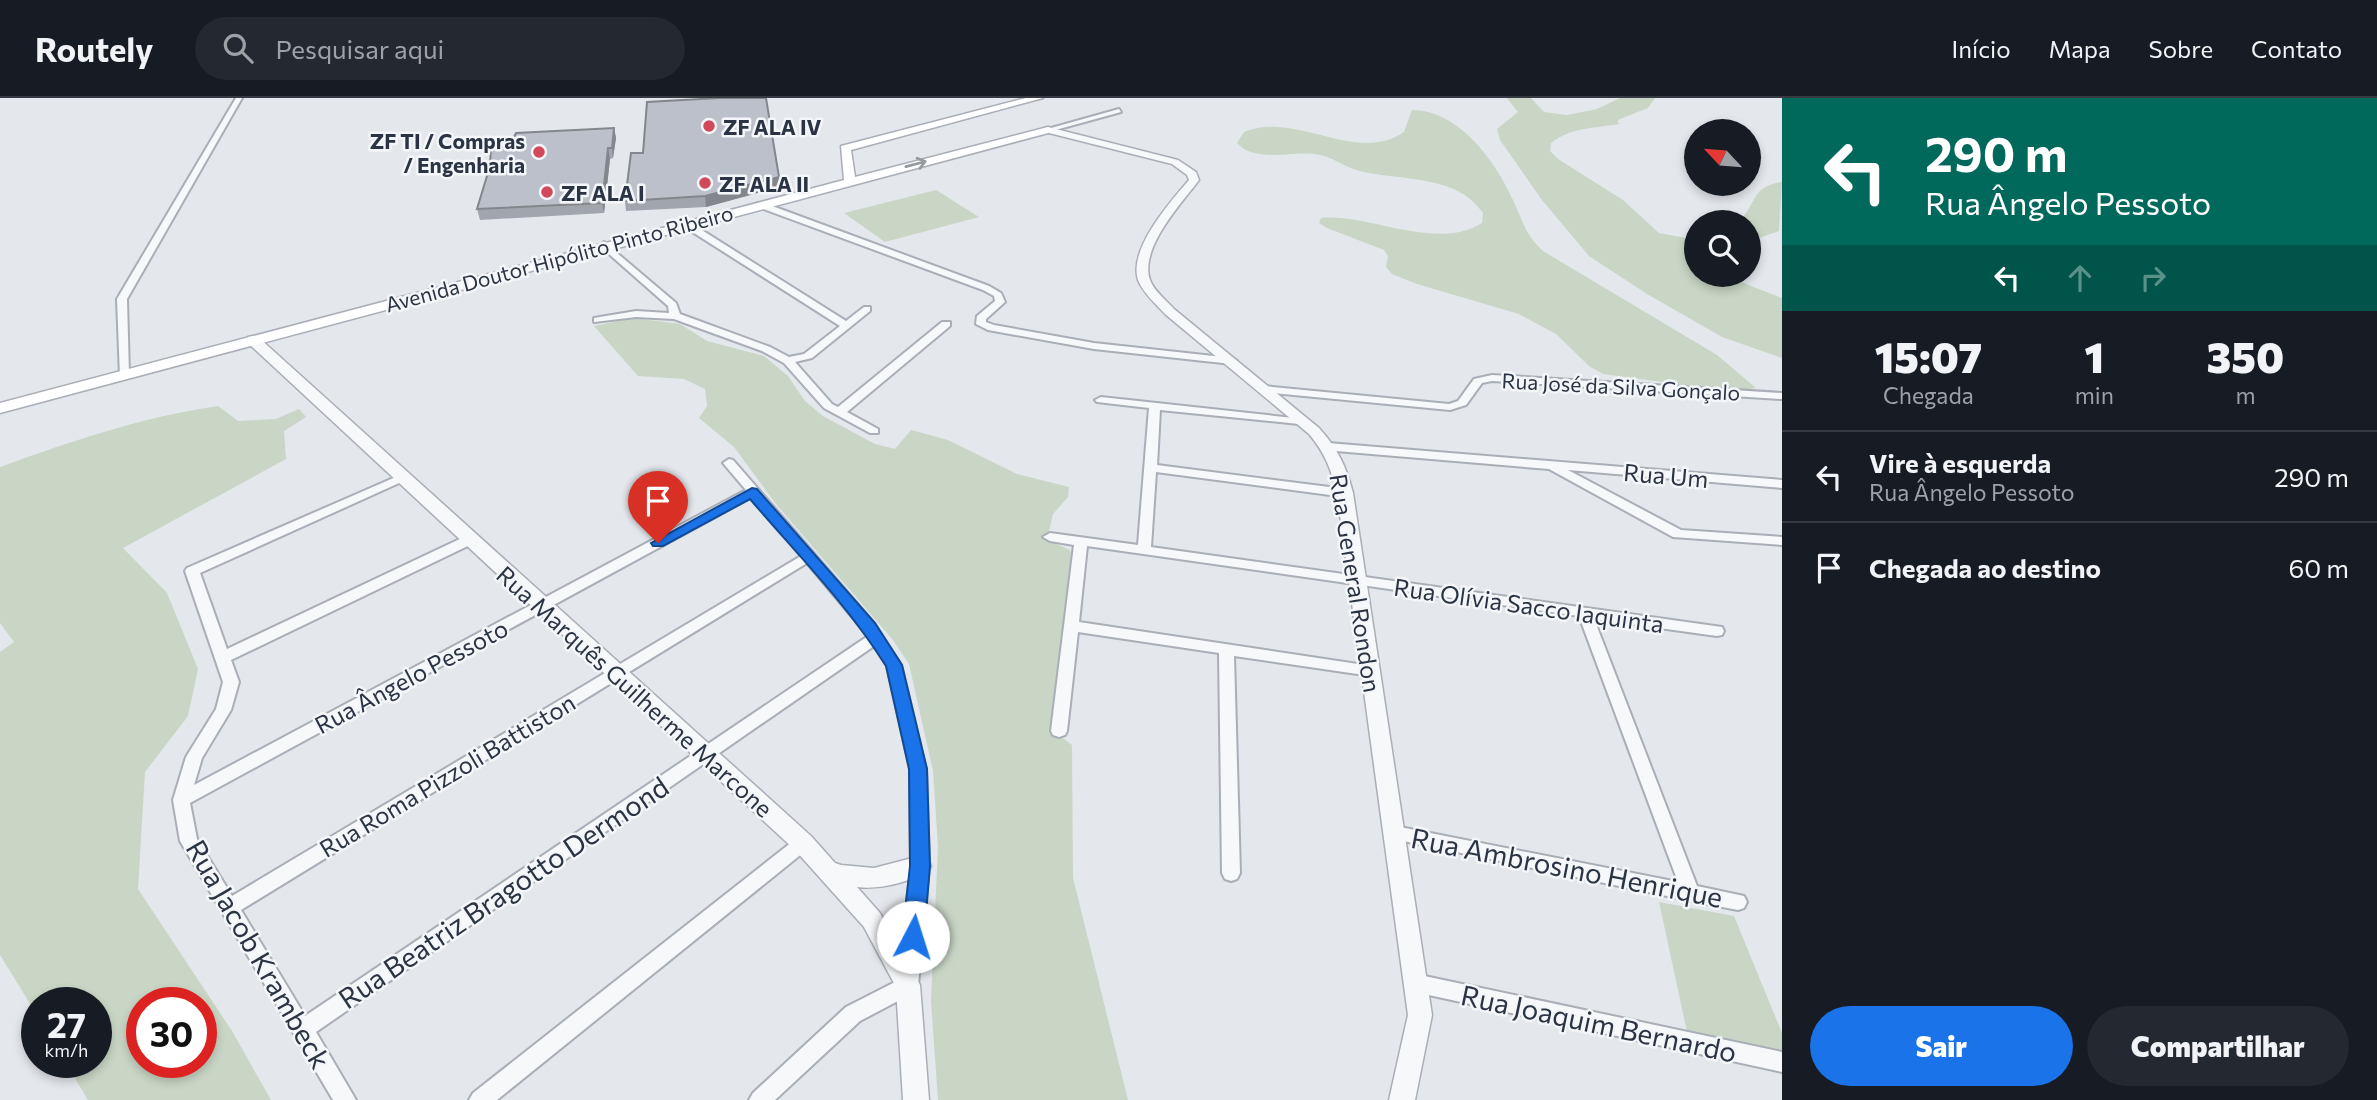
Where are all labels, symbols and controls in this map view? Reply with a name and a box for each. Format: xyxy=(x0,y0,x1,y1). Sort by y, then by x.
search box xyxy=(195,17,685,80)
text: Routely xyxy=(35,28,153,69)
icon: search xyxy=(219,29,257,67)
text: Pesquisar aqui xyxy=(275,33,444,64)
text: Início xyxy=(1952,34,2011,63)
text: Mapa xyxy=(2049,34,2111,63)
text: Sobre xyxy=(2149,34,2213,63)
text: Contato xyxy=(2251,34,2342,63)
place label: ZF ALA IV xyxy=(723,114,822,139)
marker: ZF ALA IV xyxy=(701,118,717,134)
north arrow xyxy=(1684,119,1760,196)
map controls xyxy=(1684,119,1761,287)
text: 290 m xyxy=(1925,122,2067,182)
icon: left xyxy=(1810,126,1901,217)
place label: ZF TI / Compras / Engenharia xyxy=(370,128,525,177)
marker: ZF TI / Compras / Engenharia xyxy=(531,144,547,160)
one-way arrow xyxy=(905,157,927,170)
place label: ZF ALA II xyxy=(719,171,809,196)
marker: ZF ALA II xyxy=(697,175,713,191)
place label: ZF ALA I xyxy=(561,180,645,205)
text: Rua Ângelo Pessoto xyxy=(1925,182,2211,222)
marker: ZF ALA I xyxy=(539,184,555,200)
street label: Avenida Doutor Hipólito Pinto Ribeiro xyxy=(382,199,736,317)
button: search xyxy=(1684,210,1761,287)
icon: left xyxy=(1988,259,2026,297)
icon: ahead xyxy=(2061,259,2099,297)
icon: right xyxy=(2134,259,2172,297)
text: 15:07 xyxy=(1875,330,1982,382)
text: 1 xyxy=(2085,330,2104,382)
text: 350 xyxy=(2207,330,2284,382)
street label: Rua José da Silva Gonçalo xyxy=(1501,367,1741,405)
text: Chegada xyxy=(1883,381,1974,409)
text: min xyxy=(2075,381,2114,409)
text: m xyxy=(2235,381,2255,409)
text: Vire à esquerda xyxy=(1869,447,2051,478)
street label: Rua Um xyxy=(1622,457,1710,493)
icon: left xyxy=(1810,458,1848,496)
text: 290 m xyxy=(2274,461,2349,492)
pin xyxy=(628,471,688,543)
street label: Rua General Rondon xyxy=(1324,472,1388,694)
text: Rua Ângelo Pessoto xyxy=(1869,478,2075,506)
icon: arrive xyxy=(639,482,677,520)
icon: arrive xyxy=(1810,549,1848,587)
text: Chegada ao destino xyxy=(1869,552,2101,583)
text: 60 m xyxy=(2289,552,2349,583)
street label: Rua Marquês Guilherme Marcone xyxy=(491,559,779,823)
street label: Rua Olívia Sacco Iaquinta xyxy=(1392,572,1666,638)
street label: Rua Ângelo Pessoto xyxy=(309,613,513,739)
street label: Rua Roma Pizzoli Battiston xyxy=(314,687,580,863)
street label: Rua Beatriz Bragotto Dermond xyxy=(332,769,674,1015)
street label: Rua Ambrosino Henrique xyxy=(1408,820,1726,914)
street label: Rua Jacob Krambeck xyxy=(180,833,338,1075)
position arrow xyxy=(876,900,950,974)
street label: Rua Joaquim Bernardo xyxy=(1458,977,1740,1069)
speed limit sign: 30 xyxy=(126,987,217,1078)
text: 27 xyxy=(47,1002,86,1045)
button: Sair xyxy=(1810,1006,2073,1086)
button: Compartilhar xyxy=(2087,1006,2349,1086)
text: km/h xyxy=(45,1039,88,1061)

